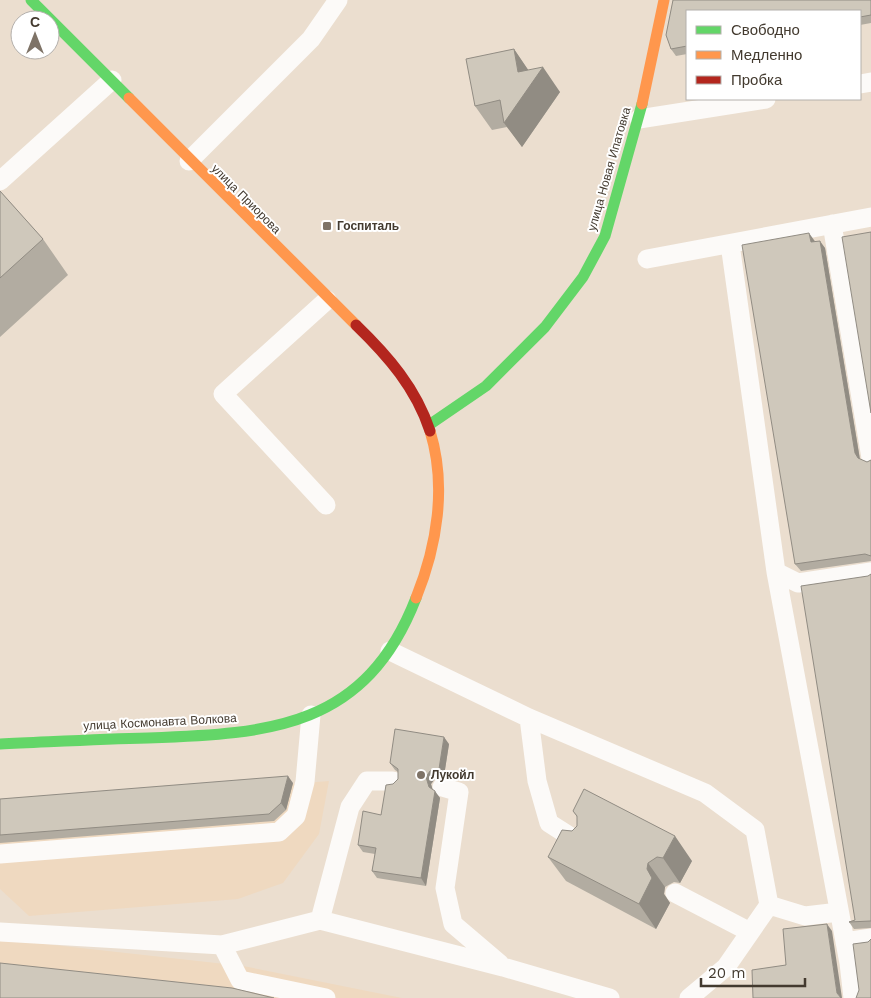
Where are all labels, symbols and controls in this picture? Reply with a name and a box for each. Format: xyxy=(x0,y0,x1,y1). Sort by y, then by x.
north arrow xyxy=(10,10,60,60)
legend xyxy=(686,10,861,100)
text: С xyxy=(30,14,40,30)
text: Свободно xyxy=(731,21,800,39)
text: Медленно xyxy=(731,46,802,64)
text: Пробка xyxy=(731,71,783,89)
street label: улица Новая Ипатовка xyxy=(585,105,633,232)
street label: улица Приорова xyxy=(209,162,284,237)
place label: Госпиталь xyxy=(337,219,399,233)
marker: Госпиталь xyxy=(321,220,333,232)
street label: улица Космонавта Волкова xyxy=(83,711,237,733)
place label: Лукойл xyxy=(431,768,474,782)
marker: Лукойл xyxy=(415,769,427,781)
scale bar xyxy=(701,956,805,988)
text: 20 m xyxy=(708,964,746,982)

